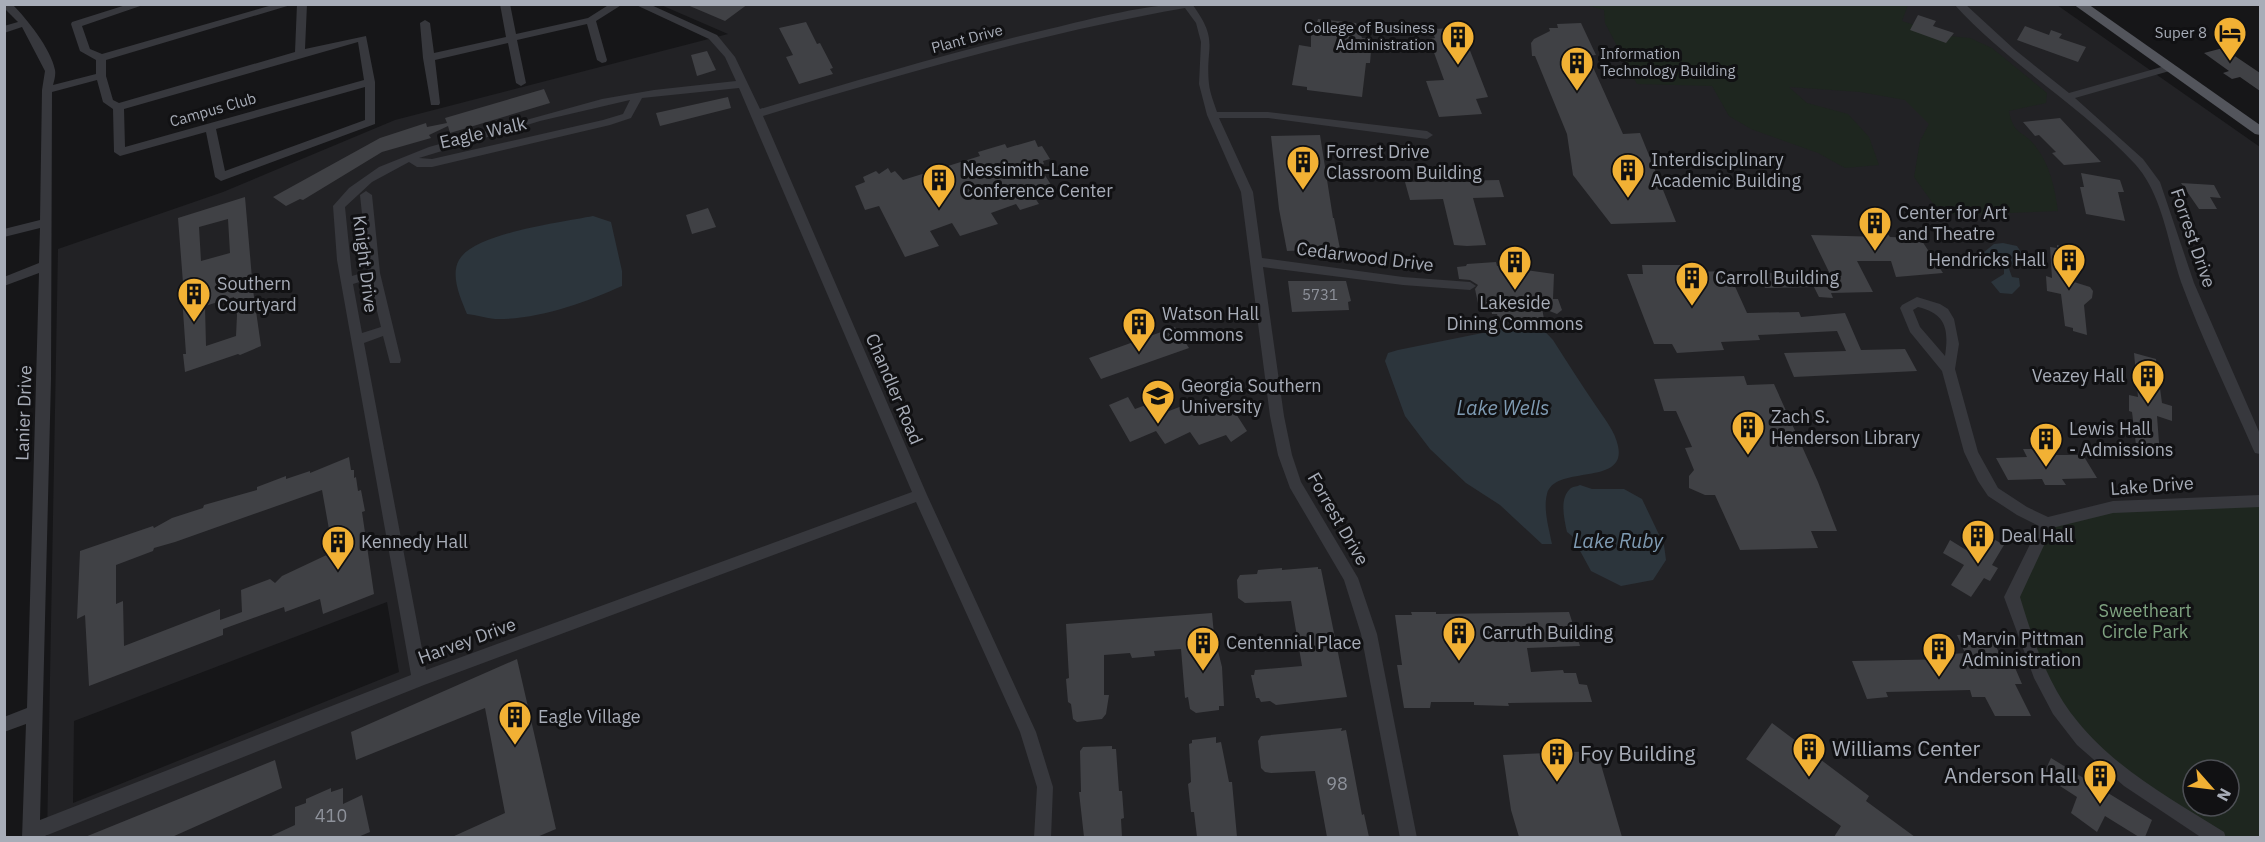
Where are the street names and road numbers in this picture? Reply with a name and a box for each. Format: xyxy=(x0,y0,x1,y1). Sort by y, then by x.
street label: Plant Drive xyxy=(929,20,1005,57)
street label: Campus Club xyxy=(167,88,258,131)
street label: Eagle Walk xyxy=(437,111,529,154)
street label: Forrest Drive xyxy=(2166,185,2221,291)
street label: Knight Drive xyxy=(348,214,383,314)
street label: Cedarwood Drive xyxy=(1295,237,1435,276)
street label: Chandler Road xyxy=(861,330,928,448)
street label: Lanier Drive xyxy=(10,365,37,461)
street label: Forrest Drive xyxy=(1303,468,1374,569)
street label: Lake Drive xyxy=(2109,471,2195,500)
street label: Harvey Drive xyxy=(415,612,519,669)

